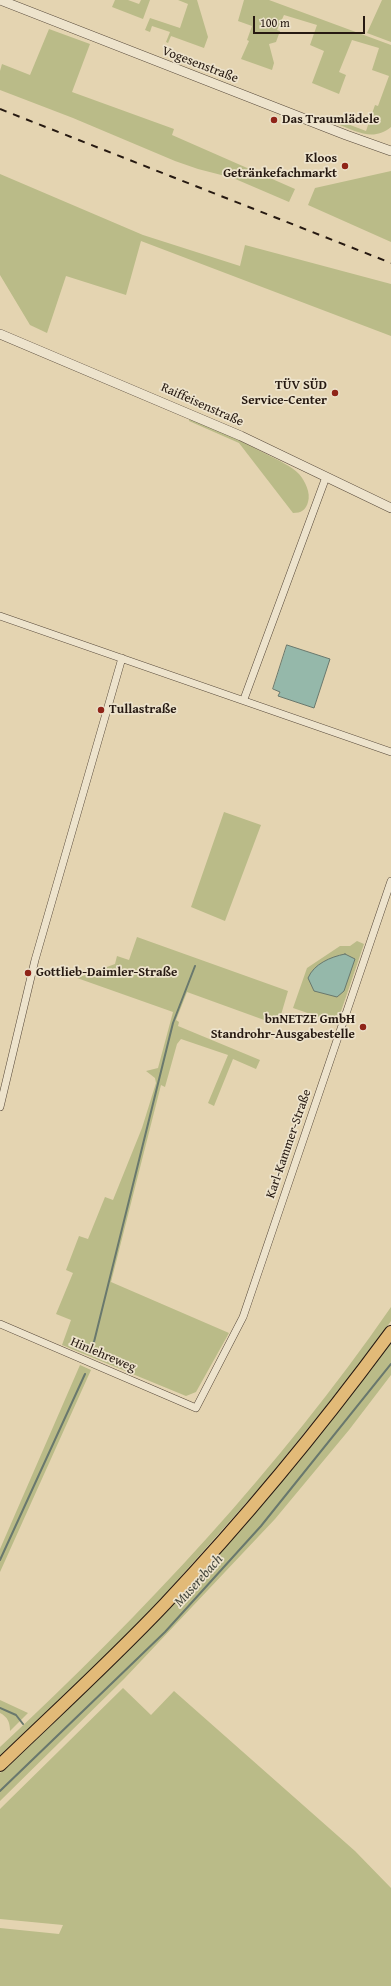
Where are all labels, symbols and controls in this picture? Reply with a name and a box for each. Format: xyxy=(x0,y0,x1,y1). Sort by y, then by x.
scale bar xyxy=(255,8,367,34)
text: 100 m xyxy=(260,14,290,31)
street label: Vogesenstraße xyxy=(160,43,240,87)
place label: Das Traumlädele xyxy=(282,112,379,128)
marker: Das Traumlädele xyxy=(269,115,279,125)
place label: Kloos Getränkefachmarkt xyxy=(223,151,337,182)
marker: Kloos Getränkefachmarkt xyxy=(340,161,350,171)
place label: TÜV SÜD Service-Center xyxy=(241,378,327,409)
street label: Raiffeisenstraße xyxy=(158,380,246,430)
marker: TÜV SÜD Service-Center xyxy=(330,388,340,398)
place label: Tullastraße xyxy=(109,702,177,718)
marker: Tullastraße xyxy=(96,705,106,715)
place label: Gottlieb-Daimler-Straße xyxy=(36,965,177,981)
marker: Gottlieb-Daimler-Straße xyxy=(23,968,33,978)
place label: bnNETZE GmbH Standrohr-Ausgabestelle xyxy=(211,1012,355,1043)
marker: bnNETZE GmbH Standrohr-Ausgabestelle xyxy=(358,1022,368,1032)
street label: Karl-Kammer-Straße xyxy=(263,1087,315,1201)
street label: Hinlehreweg xyxy=(68,1334,138,1376)
water label: Muserebach xyxy=(171,1551,227,1611)

